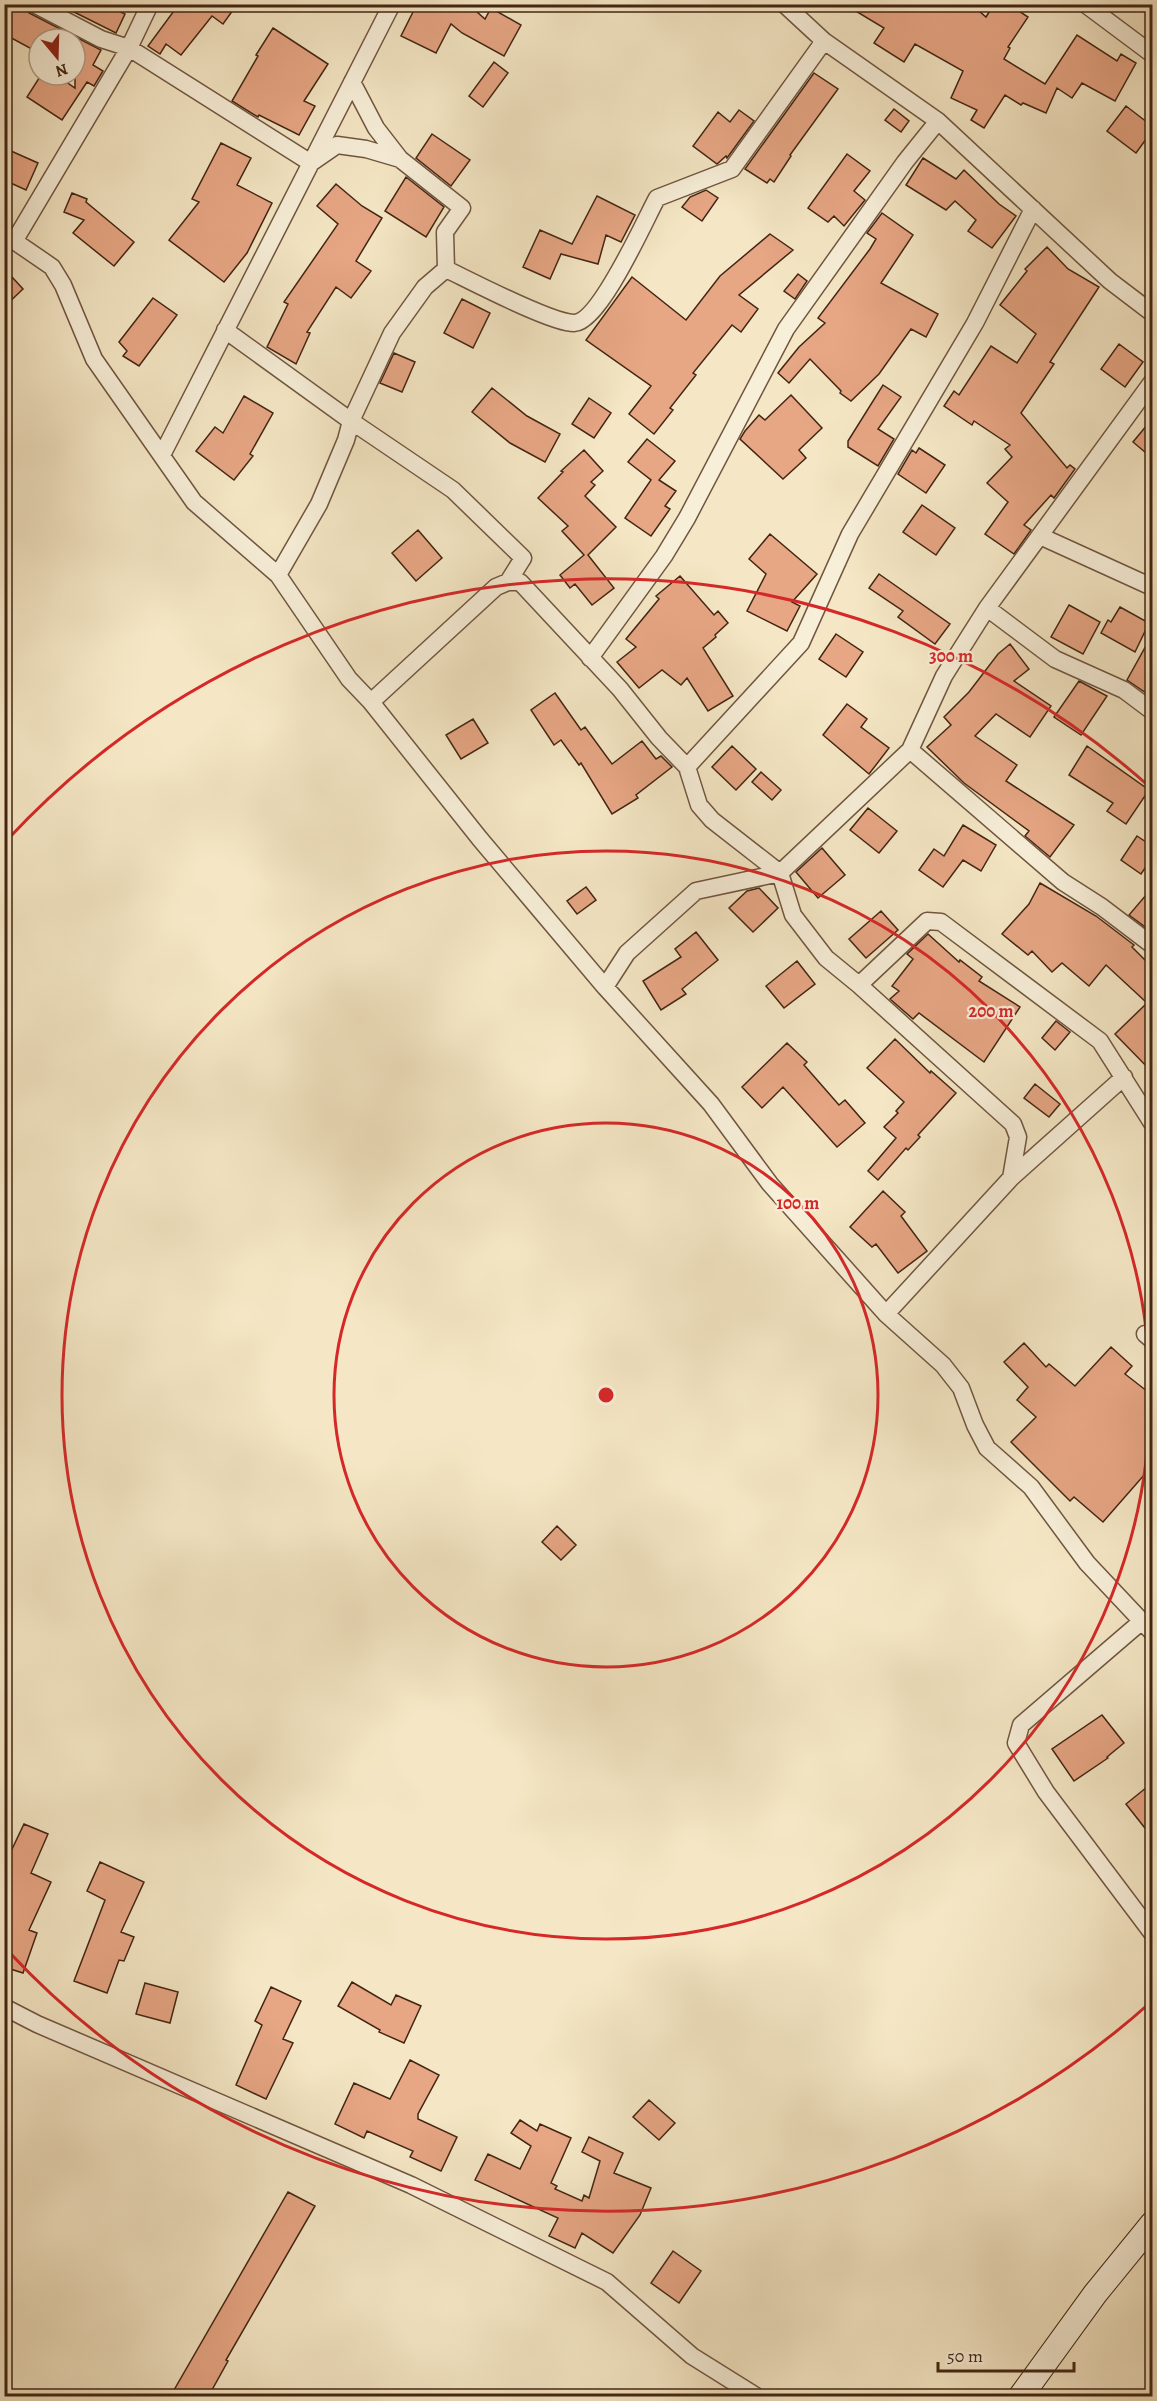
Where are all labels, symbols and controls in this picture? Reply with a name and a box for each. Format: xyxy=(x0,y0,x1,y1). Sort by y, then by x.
north arrow xyxy=(27,27,87,87)
text: N xyxy=(52,58,71,83)
text: 300 m xyxy=(929,644,973,668)
text: 200 m xyxy=(968,999,1014,1023)
text: 100 m xyxy=(777,1191,819,1215)
centre of rings xyxy=(596,1385,616,1405)
scale bar xyxy=(938,2335,1074,2373)
text: 50 m xyxy=(947,2344,983,2368)

